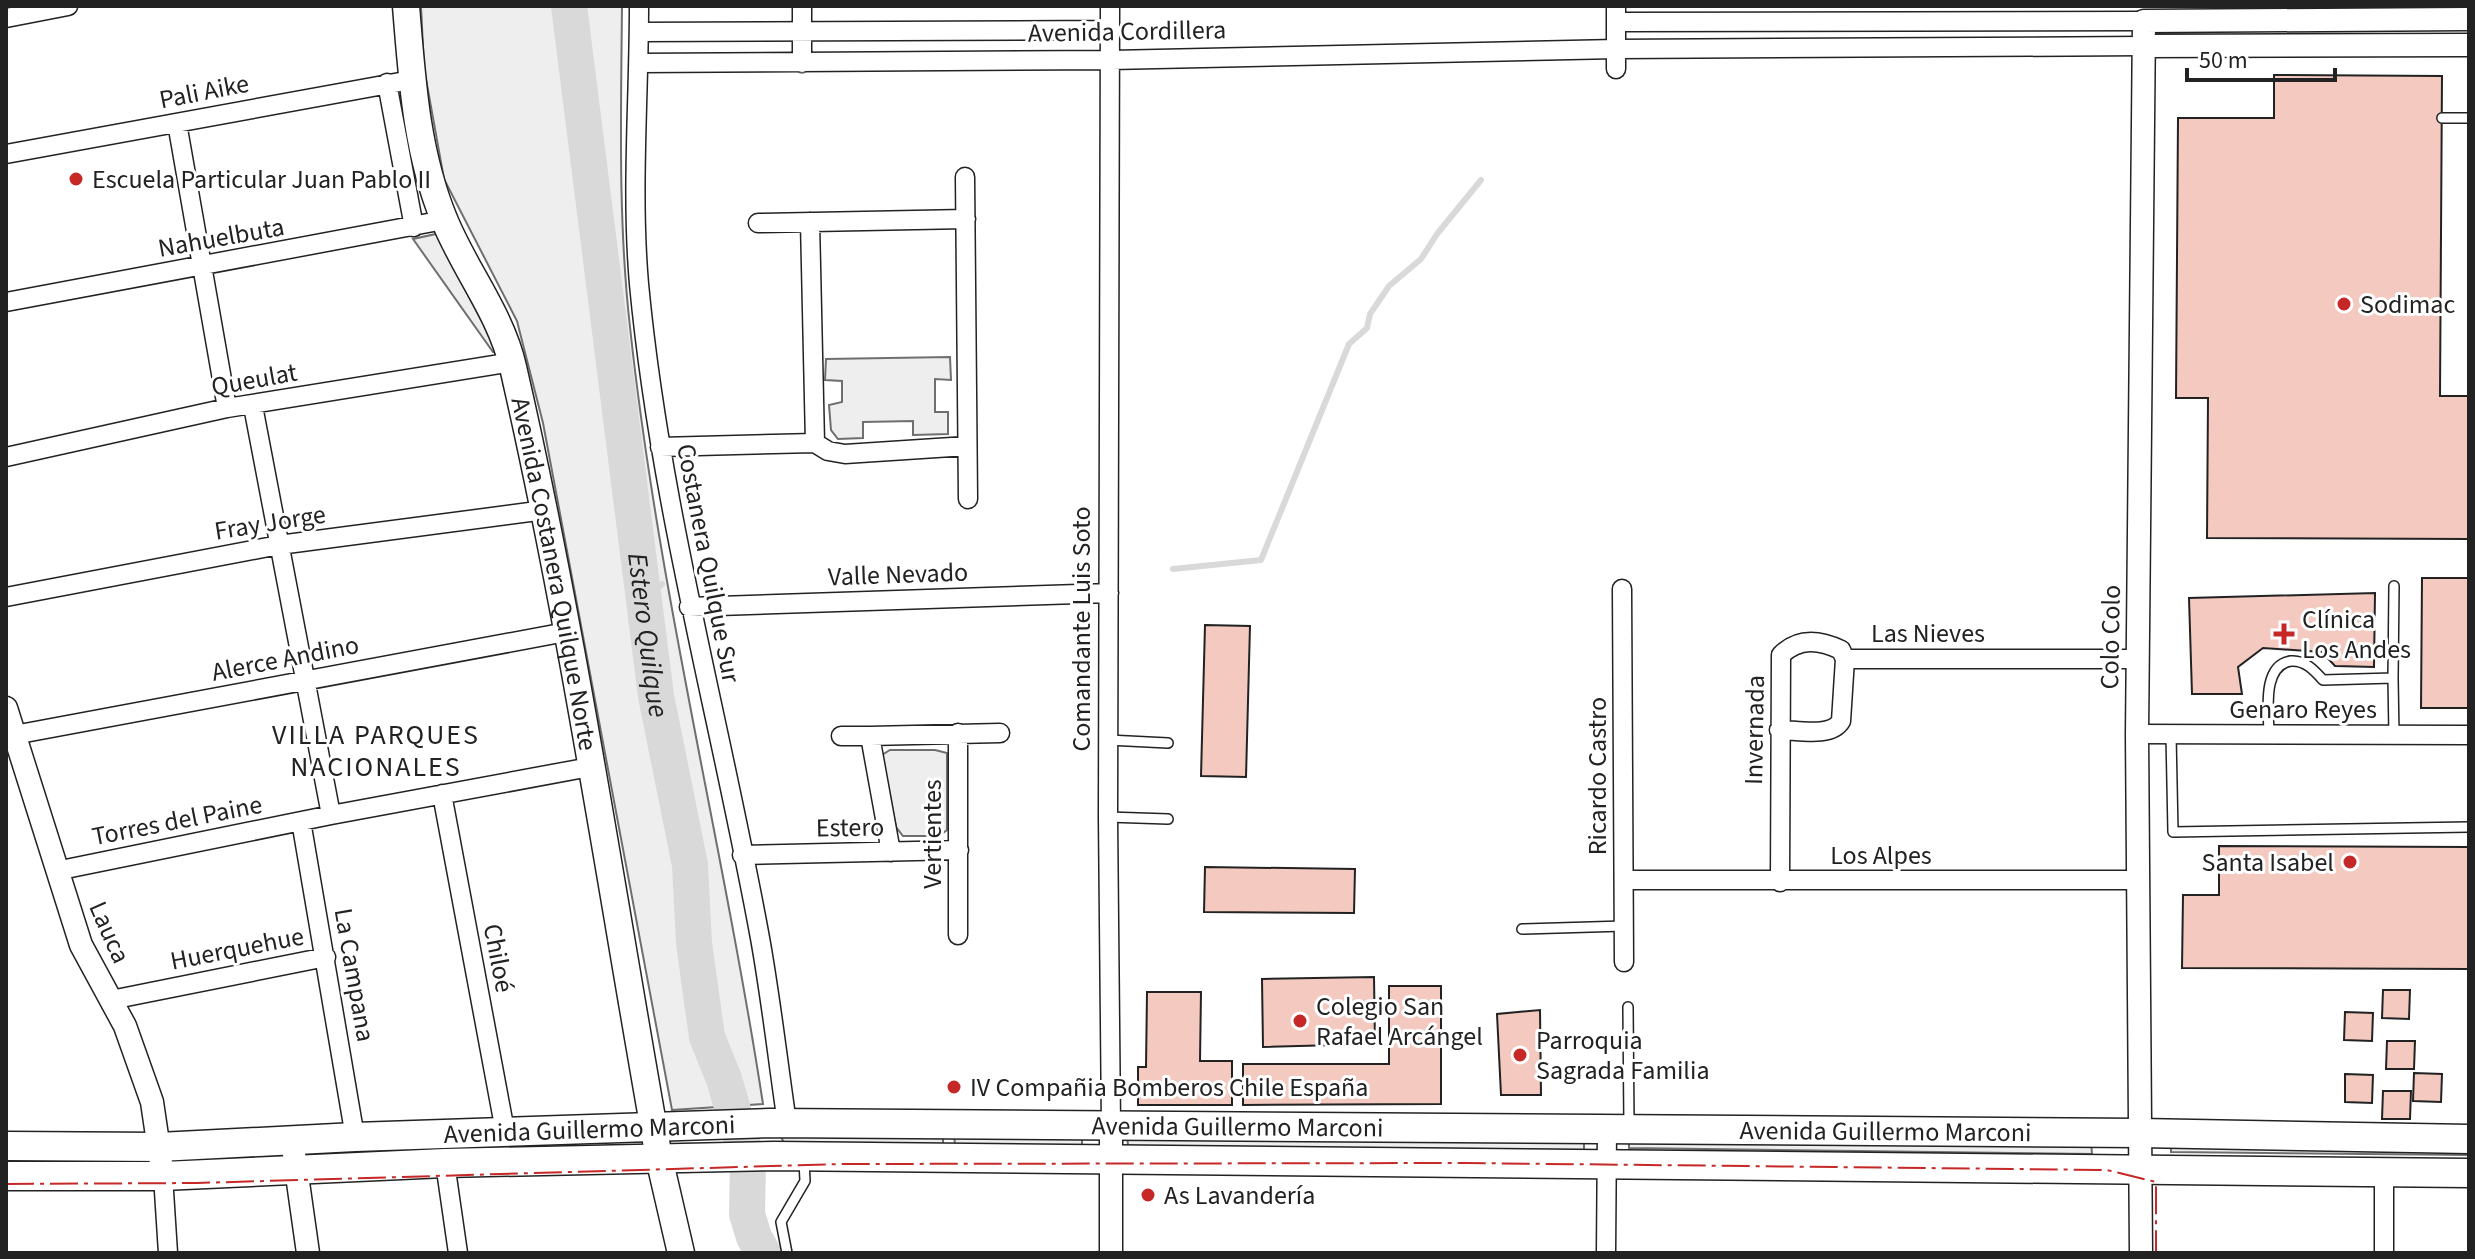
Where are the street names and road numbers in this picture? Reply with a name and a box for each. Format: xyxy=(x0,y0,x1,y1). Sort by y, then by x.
street label: Avenida Cordillera xyxy=(1027,11,1227,52)
street label: Pali Aike xyxy=(156,65,252,118)
street label: Nahuelbuta xyxy=(155,208,287,267)
street label: Queulat xyxy=(208,354,300,405)
street label: Avenida Costanera Quilque Norte xyxy=(501,394,607,753)
street label: Costanera Quilque Sur xyxy=(667,441,750,687)
street label: Fray Jorge xyxy=(212,495,328,550)
street label: Comandante Luis Soto xyxy=(1063,506,1100,752)
street label: Valle Nevado xyxy=(827,554,969,595)
street label: Colo Colo xyxy=(2091,584,2130,690)
street label: Las Nieves xyxy=(1871,615,1985,652)
street label: Alerce Andino xyxy=(208,626,362,691)
street label: Invernada xyxy=(1735,675,1774,785)
street label: Genaro Reyes xyxy=(2229,691,2377,728)
street label: Ricardo Castro xyxy=(1579,697,1616,855)
street label: Vertientes xyxy=(914,779,951,889)
street label: Torres del Paine xyxy=(89,786,265,855)
street label: Estero xyxy=(816,808,884,847)
street label: Los Alpes xyxy=(1830,837,1932,874)
street label: Lauca xyxy=(80,895,140,969)
street label: La Campana xyxy=(325,905,384,1045)
street label: Huerquehue xyxy=(167,917,307,980)
street label: Chiloé xyxy=(474,921,523,995)
street label: Avenida Guillermo Marconi xyxy=(443,1106,736,1153)
street label: Avenida Guillermo Marconi xyxy=(1091,1107,1384,1146)
street label: Avenida Guillermo Marconi xyxy=(1739,1112,2032,1151)

